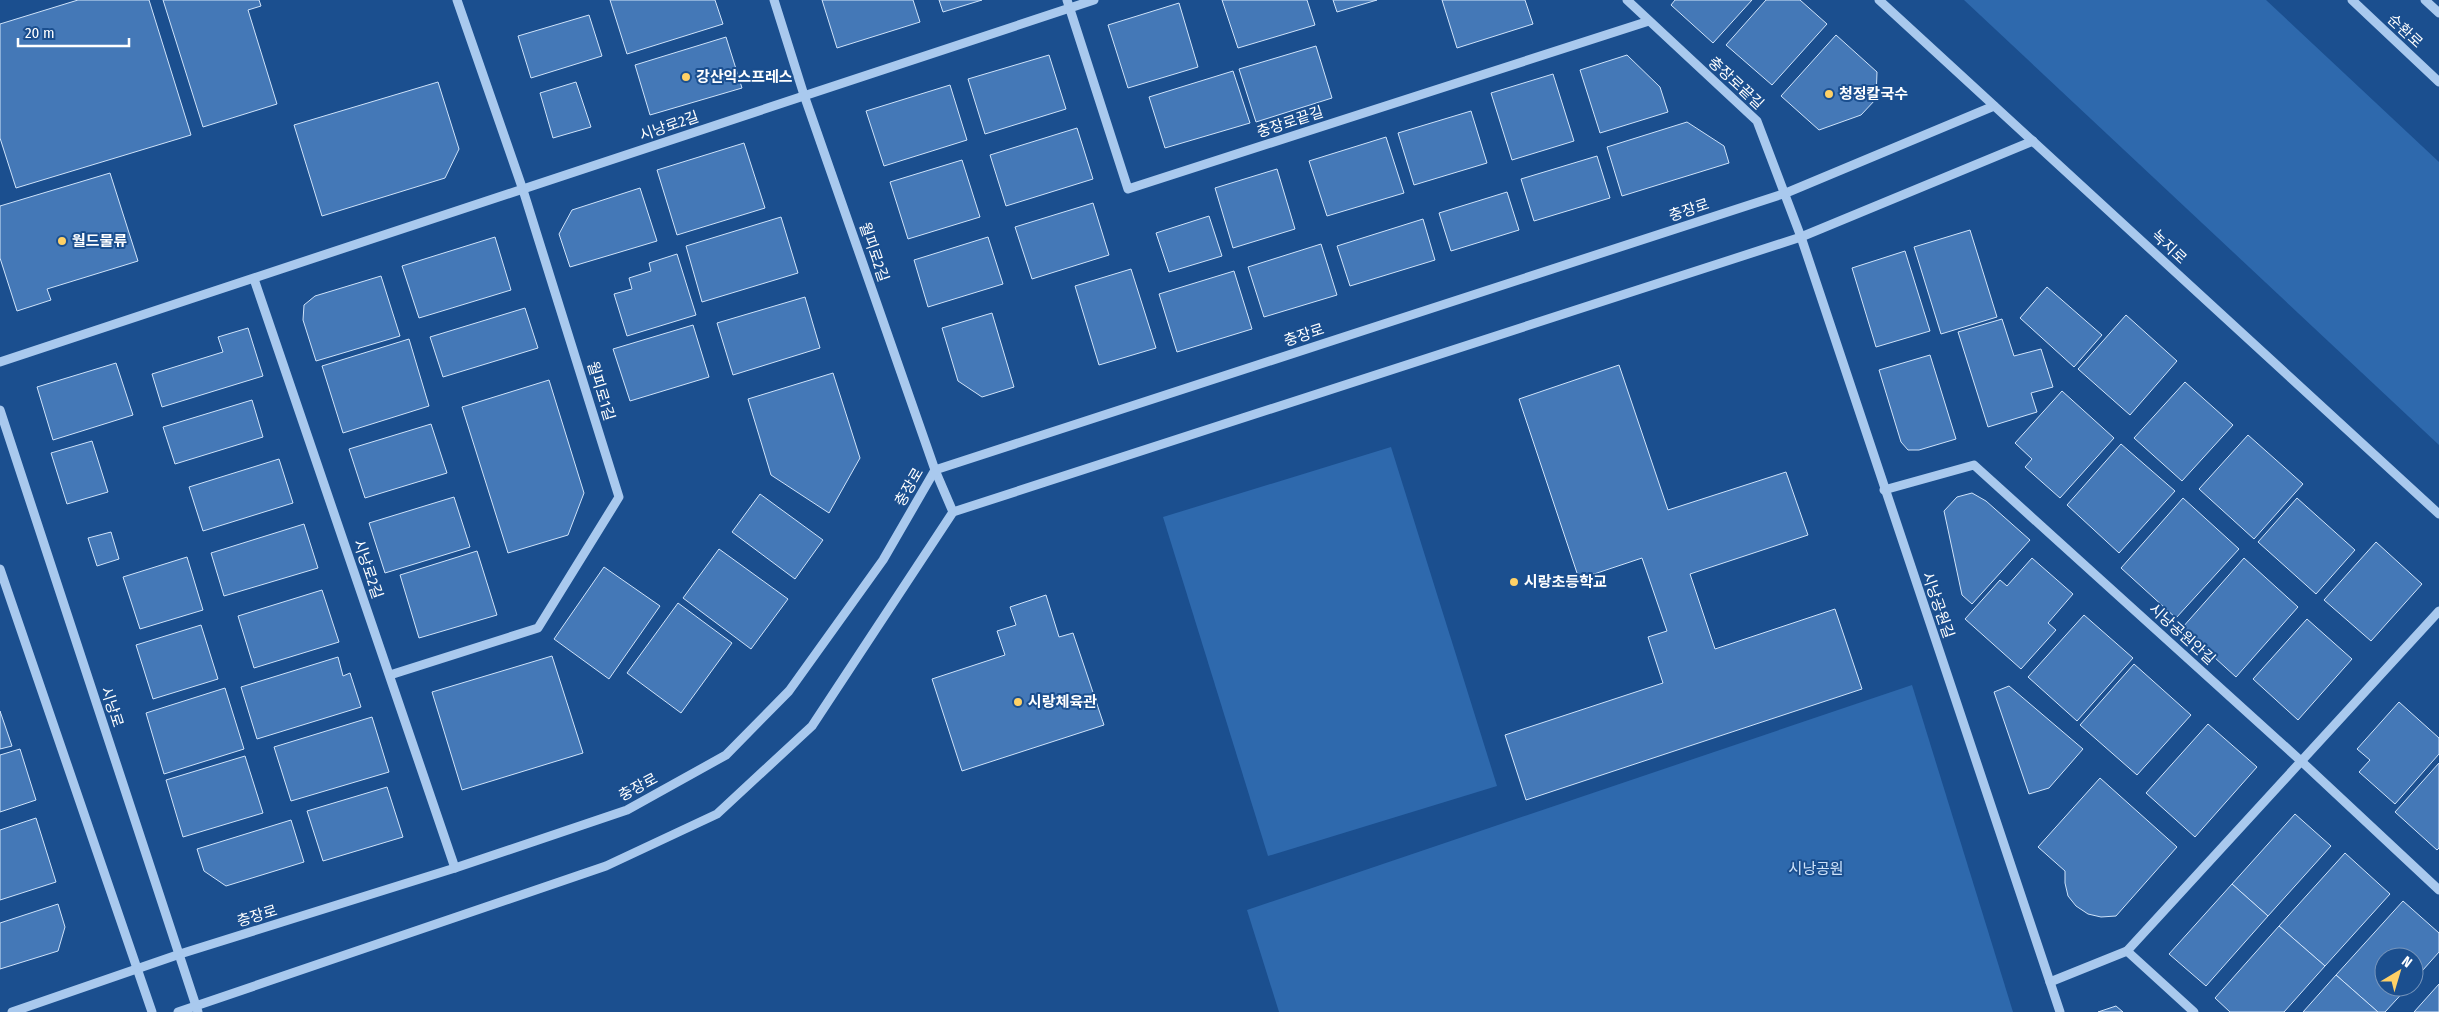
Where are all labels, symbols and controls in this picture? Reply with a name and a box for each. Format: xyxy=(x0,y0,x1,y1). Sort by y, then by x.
street label: 순환로 xyxy=(2384,10,2426,52)
scale bar xyxy=(18,15,129,47)
text: 20 m xyxy=(25,24,55,42)
street label: 충장로끝길 xyxy=(1705,53,1767,113)
place label: 강산익스프레스 xyxy=(696,68,793,86)
marker: 강산익스프레스 xyxy=(680,71,692,83)
place label: 청정칼국수 xyxy=(1839,85,1908,103)
marker: 청정칼국수 xyxy=(1823,88,1835,100)
street label: 충장로끝길 xyxy=(1254,103,1326,141)
street label: 시낭로2길 xyxy=(637,107,701,145)
street label: 충장로 xyxy=(1667,195,1711,225)
street label: 월피로2길 xyxy=(855,220,893,284)
street label: 녹지로 xyxy=(2148,226,2190,268)
place label: 월드물류 xyxy=(72,232,127,250)
marker: 월드물류 xyxy=(56,235,68,247)
street label: 충장로 xyxy=(1282,320,1326,350)
street label: 월피로1길 xyxy=(583,359,619,423)
street label: 충장로 xyxy=(891,465,927,509)
street label: 시낭로2길 xyxy=(349,537,387,601)
street label: 시낭공원길 xyxy=(1918,569,1958,641)
place label: 시랑초등학교 xyxy=(1524,573,1607,591)
marker: 시랑초등학교 xyxy=(1508,576,1520,588)
street label: 시낭공원안길 xyxy=(2145,600,2219,668)
street label: 시낭로 xyxy=(97,685,127,729)
place label: 시랑체육관 xyxy=(1028,693,1097,711)
marker: 시랑체육관 xyxy=(1012,696,1024,708)
street label: 충장로 xyxy=(615,769,661,805)
park label: 시낭공원 xyxy=(1788,860,1844,878)
street label: 충장로 xyxy=(235,901,279,931)
north arrow xyxy=(2374,947,2424,997)
text: N xyxy=(2398,953,2415,971)

